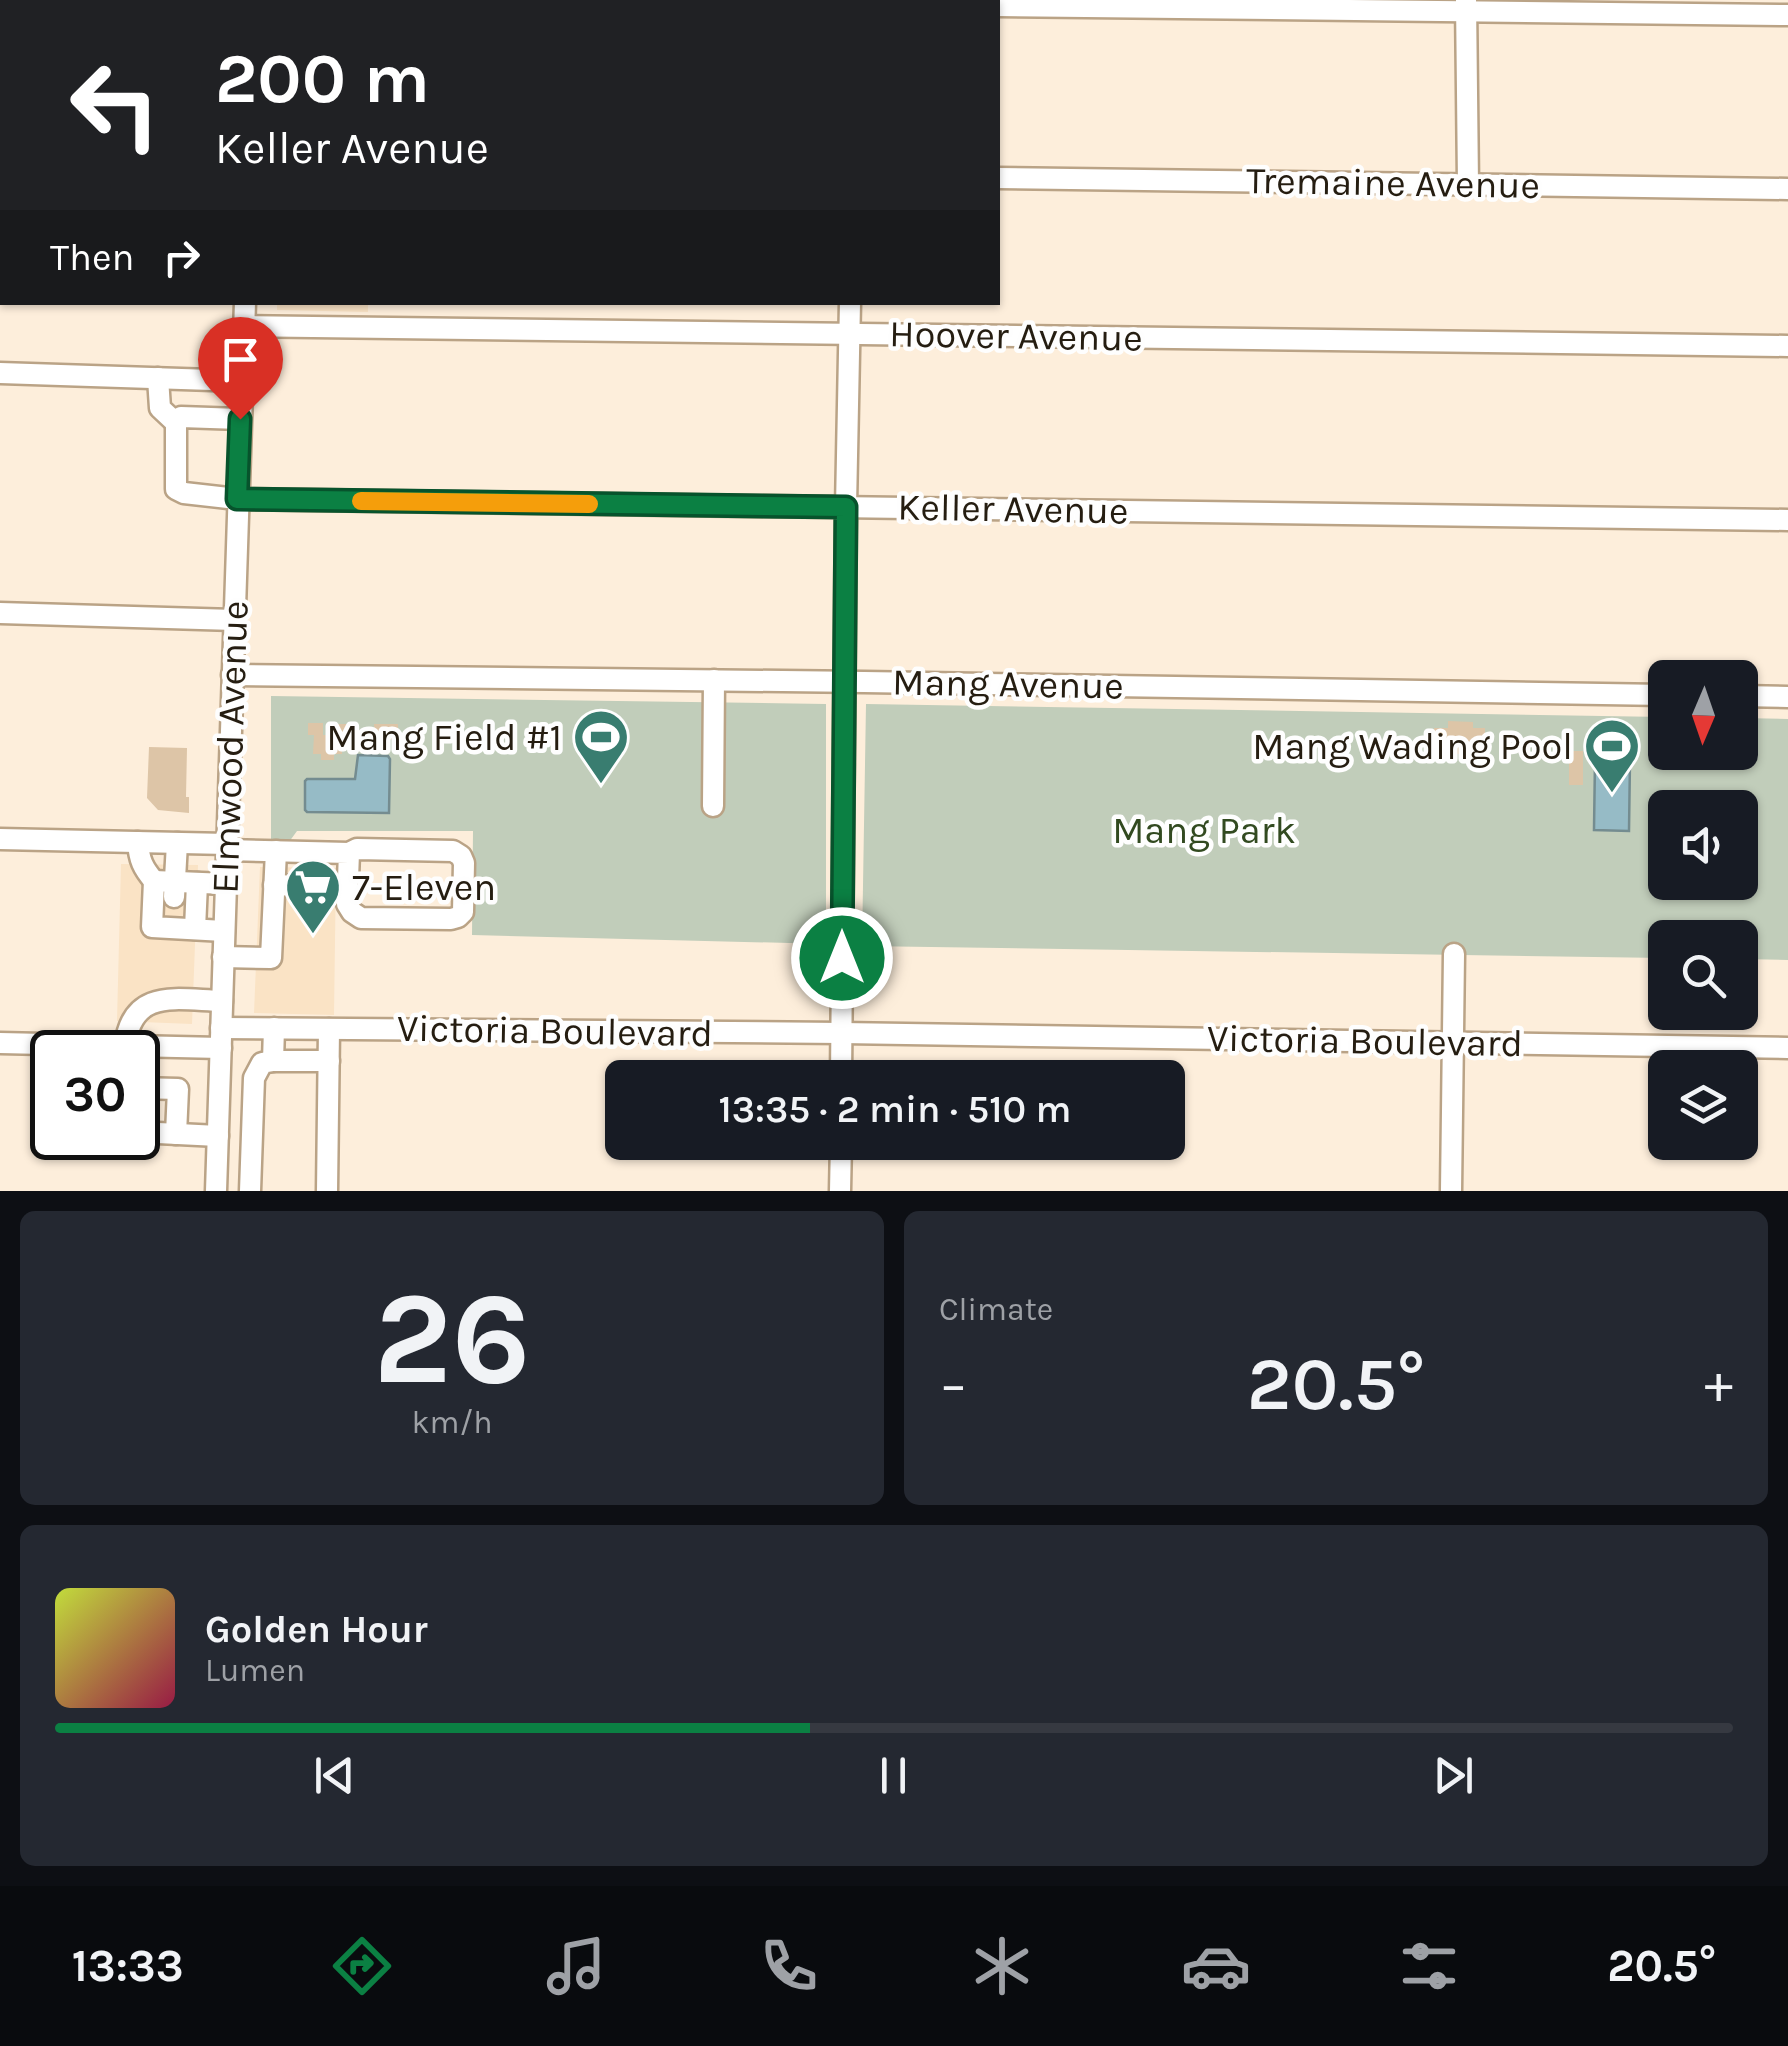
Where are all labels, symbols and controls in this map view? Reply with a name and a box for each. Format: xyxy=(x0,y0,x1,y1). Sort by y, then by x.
text: 200 m xyxy=(215,38,430,120)
icon: left xyxy=(50,40,180,170)
text: Keller Avenue xyxy=(215,122,489,174)
street label: Tremaine Avenue xyxy=(1246,158,1540,208)
icon: right xyxy=(154,230,209,285)
text: Then xyxy=(50,235,134,280)
street label: Hoover Avenue xyxy=(889,311,1143,361)
pin xyxy=(198,317,283,420)
icon: arrive xyxy=(213,332,268,387)
street label: Keller Avenue xyxy=(897,484,1129,534)
street label: Elmwood Avenue xyxy=(202,600,258,894)
street label: Mang Avenue xyxy=(892,659,1124,709)
north arrow xyxy=(1648,660,1758,770)
map controls xyxy=(1648,660,1758,1160)
sports icon: Mang Field #1 xyxy=(571,707,631,786)
place label: Mang Field #1 xyxy=(326,715,562,760)
sports icon: Mang Wading Pool xyxy=(1582,716,1642,795)
place label: Mang Wading Pool xyxy=(1252,724,1573,769)
button: sound xyxy=(1648,790,1758,900)
park label: Mang Park xyxy=(1112,808,1296,853)
supermarket icon: 7-Eleven xyxy=(283,857,343,936)
place label: 7-Eleven xyxy=(352,865,496,910)
position arrow xyxy=(790,906,894,1010)
button: search xyxy=(1648,920,1758,1030)
street label: Victoria Boulevard xyxy=(397,1006,713,1056)
street label: Victoria Boulevard xyxy=(1207,1016,1523,1066)
speed limit sign: 30 xyxy=(30,1030,160,1160)
button: layers xyxy=(1648,1050,1758,1160)
text: 13:35 · 2 min · 510 m xyxy=(718,1087,1072,1132)
text: 26 xyxy=(373,1263,531,1415)
text: Climate xyxy=(939,1291,1053,1328)
text: 20.5° xyxy=(1247,1340,1425,1428)
text: − xyxy=(939,1352,968,1416)
text: + xyxy=(1704,1352,1733,1416)
text: km/h xyxy=(411,1404,493,1441)
text: Golden Hour xyxy=(205,1607,428,1652)
text: Lumen xyxy=(205,1652,305,1689)
icon: previous xyxy=(307,1748,362,1803)
icon: pause xyxy=(866,1748,921,1803)
icon: next xyxy=(1426,1748,1481,1803)
icon: directions xyxy=(327,1931,397,2001)
icon: music xyxy=(541,1931,611,2001)
icon: phone xyxy=(754,1931,824,2001)
icon: climate xyxy=(967,1931,1037,2001)
icon: car xyxy=(1181,1931,1251,2001)
icon: filters xyxy=(1394,1931,1464,2001)
text: 13:33 xyxy=(72,1940,184,1992)
text: 20.5° xyxy=(1607,1940,1716,1992)

